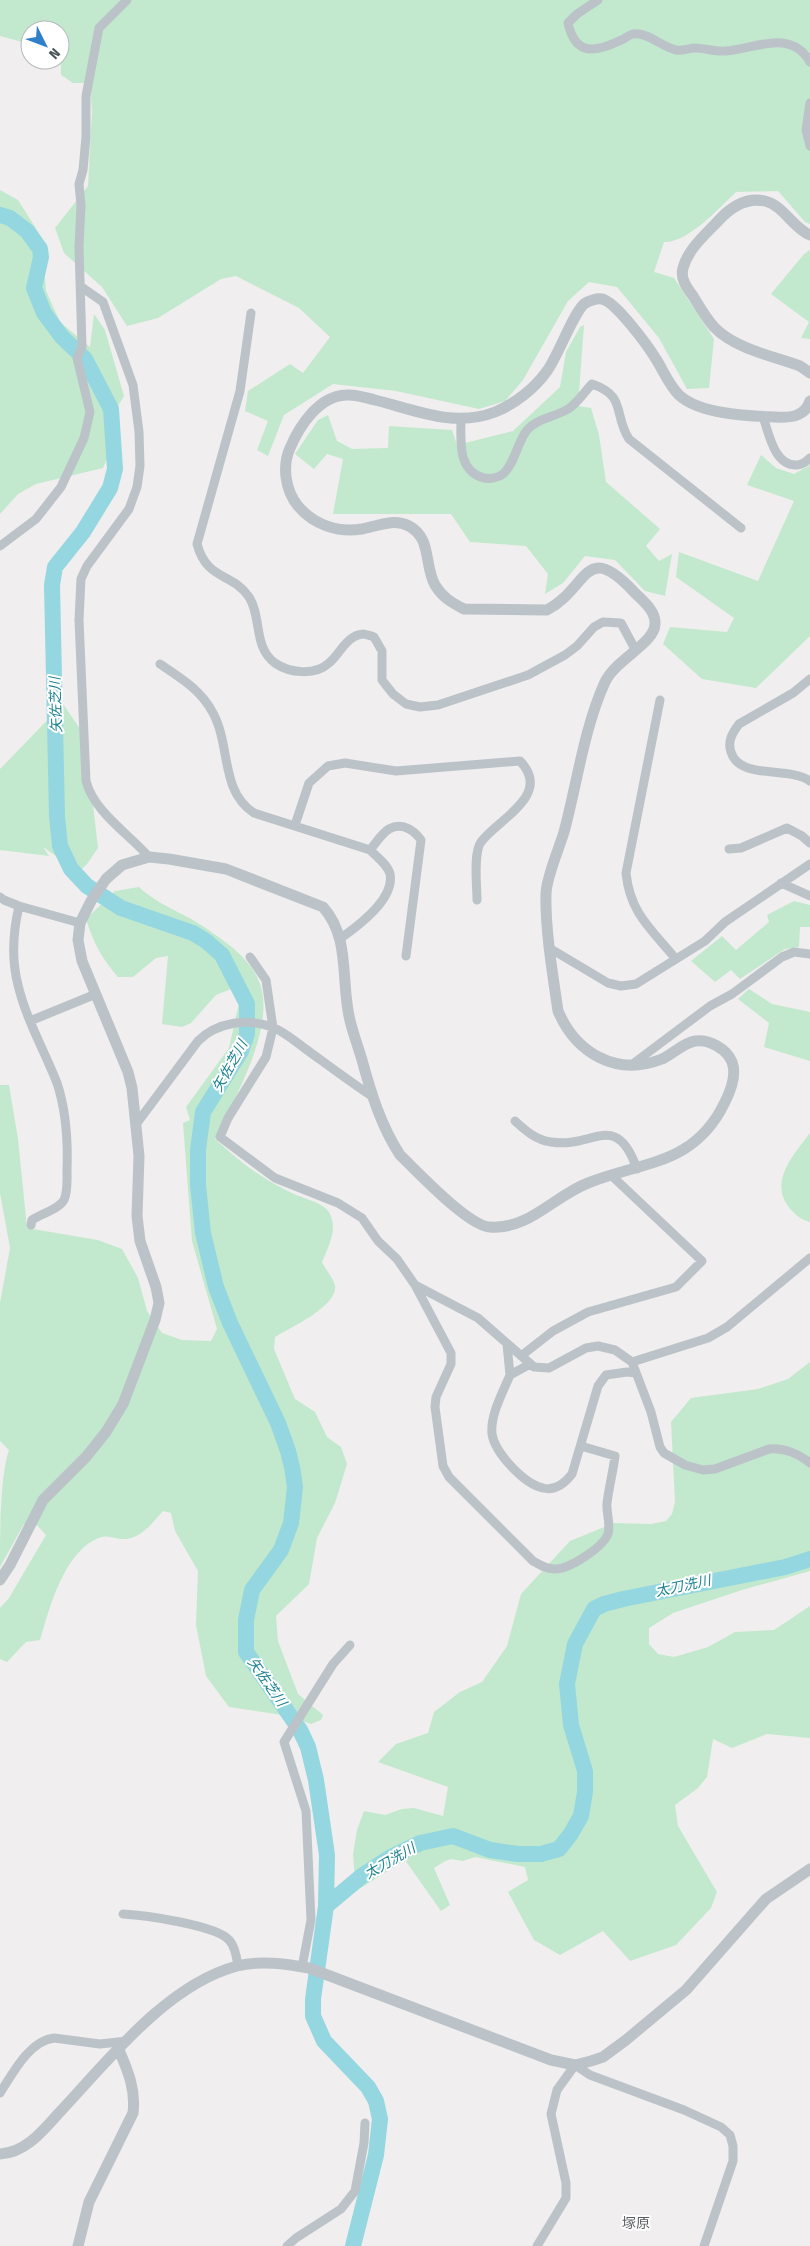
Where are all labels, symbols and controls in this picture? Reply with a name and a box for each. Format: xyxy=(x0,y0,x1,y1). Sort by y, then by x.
north arrow xyxy=(20,20,70,70)
text: N xyxy=(45,45,63,62)
water label: 矢佐芝川 xyxy=(46,675,65,733)
water label: 矢佐芝川 xyxy=(209,1036,252,1095)
water label: 太刀洗川 xyxy=(654,1571,714,1600)
water label: 矢佐芝川 xyxy=(244,1654,291,1711)
water label: 太刀洗川 xyxy=(362,1839,420,1882)
district label: 塚原 xyxy=(622,2215,650,2232)

